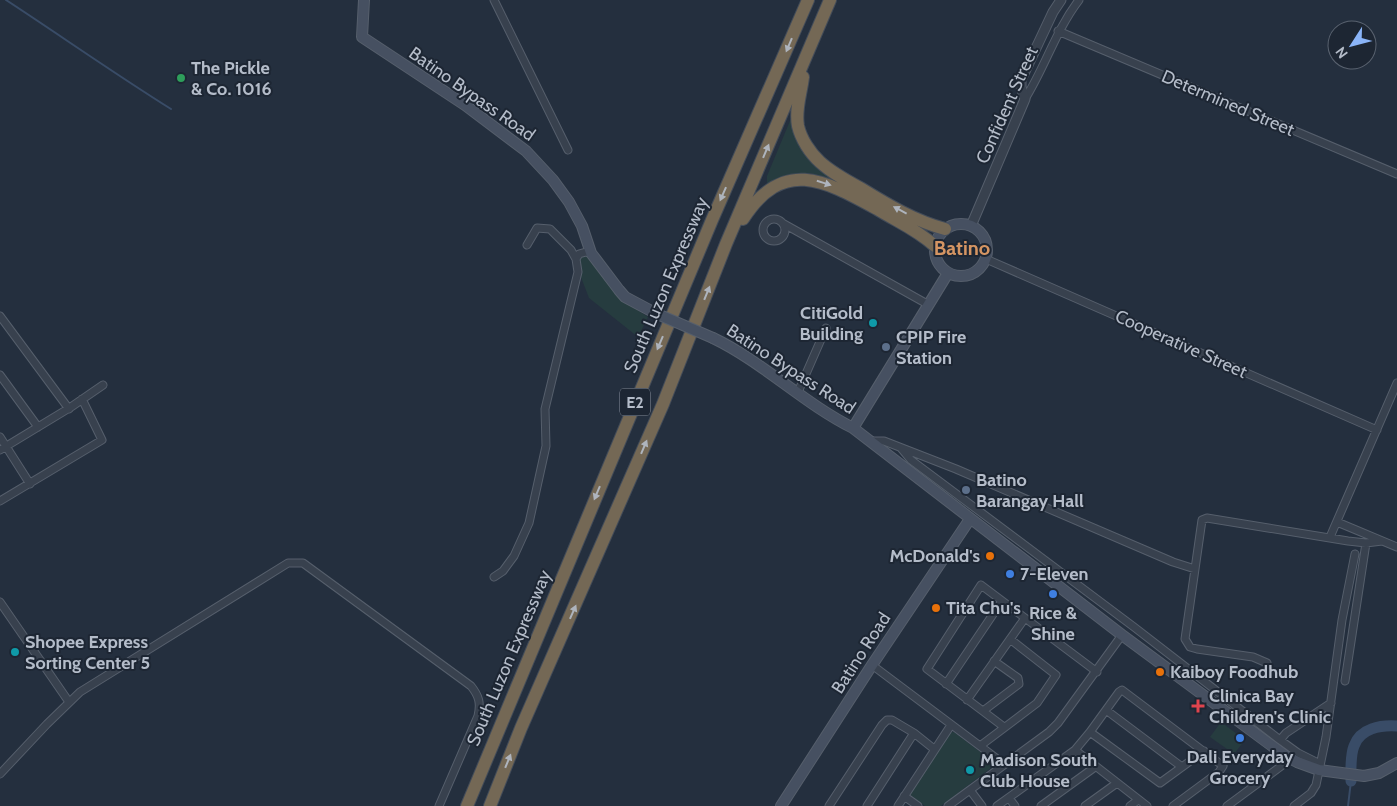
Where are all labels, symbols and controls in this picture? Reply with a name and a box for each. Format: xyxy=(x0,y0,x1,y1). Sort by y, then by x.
north arrow xyxy=(1327,20,1377,70)
one-way arrow xyxy=(784,38,792,52)
street label: Batino Bypass Road xyxy=(405,42,539,146)
street label: Confident Street xyxy=(971,43,1043,167)
text: N xyxy=(1331,43,1352,62)
place label: The Pickle & Co. 1016 xyxy=(191,57,272,100)
street label: Determined Street xyxy=(1158,65,1298,141)
marker: The Pickle & Co. 1016 xyxy=(175,72,187,84)
one-way arrow xyxy=(762,144,770,158)
one-way arrow xyxy=(816,180,831,188)
one-way arrow xyxy=(719,187,727,201)
street label: South Luzon Expressway xyxy=(619,194,713,376)
one-way arrow xyxy=(893,206,907,214)
district label: Batino xyxy=(934,236,990,260)
one-way arrow xyxy=(703,286,711,300)
place label: CitiGold Building xyxy=(799,302,863,345)
street label: Cooperative Street xyxy=(1112,305,1250,383)
marker: CitiGold Building xyxy=(867,317,879,329)
street label: Batino Bypass Road xyxy=(722,319,860,419)
place label: CPIP Fire Station xyxy=(896,326,966,369)
one-way arrow xyxy=(656,336,664,351)
marker: CPIP Fire Station xyxy=(880,341,892,353)
road number: E2 xyxy=(620,388,650,416)
one-way arrow xyxy=(641,440,649,454)
place label: Batino Barangay Hall xyxy=(976,469,1084,512)
marker: Batino Barangay Hall xyxy=(960,484,972,496)
one-way arrow xyxy=(593,486,601,501)
place label: McDonald's xyxy=(890,545,980,567)
marker: McDonald's xyxy=(984,550,996,562)
place label: 7-Eleven xyxy=(1020,563,1088,585)
street label: South Luzon Expressway xyxy=(462,567,556,749)
marker: 7-Eleven xyxy=(1004,568,1016,580)
marker: Rice & Shine xyxy=(1047,588,1059,600)
place label: Tita Chu's xyxy=(946,597,1021,619)
marker: Tita Chu's xyxy=(930,602,942,614)
place label: Rice & Shine xyxy=(1029,602,1078,645)
one-way arrow xyxy=(569,605,577,619)
street label: Batino Road xyxy=(827,608,895,698)
place label: Shopee Express Sorting Center 5 xyxy=(25,631,150,674)
marker: Shopee Express Sorting Center 5 xyxy=(9,646,21,658)
place label: Kaiboy Foodhub xyxy=(1170,661,1298,683)
marker: Kaiboy Foodhub xyxy=(1154,666,1166,678)
place label: Clinica Bay Children's Clinic xyxy=(1209,685,1331,728)
marker: Clinica Bay Children's Clinic xyxy=(1191,699,1205,713)
marker: Dali Everyday Grocery xyxy=(1234,732,1246,744)
place label: Dali Everyday Grocery xyxy=(1186,746,1294,789)
place label: Madison South Club House xyxy=(980,749,1097,792)
one-way arrow xyxy=(504,753,512,768)
marker: Madison South Club House xyxy=(964,764,976,776)

